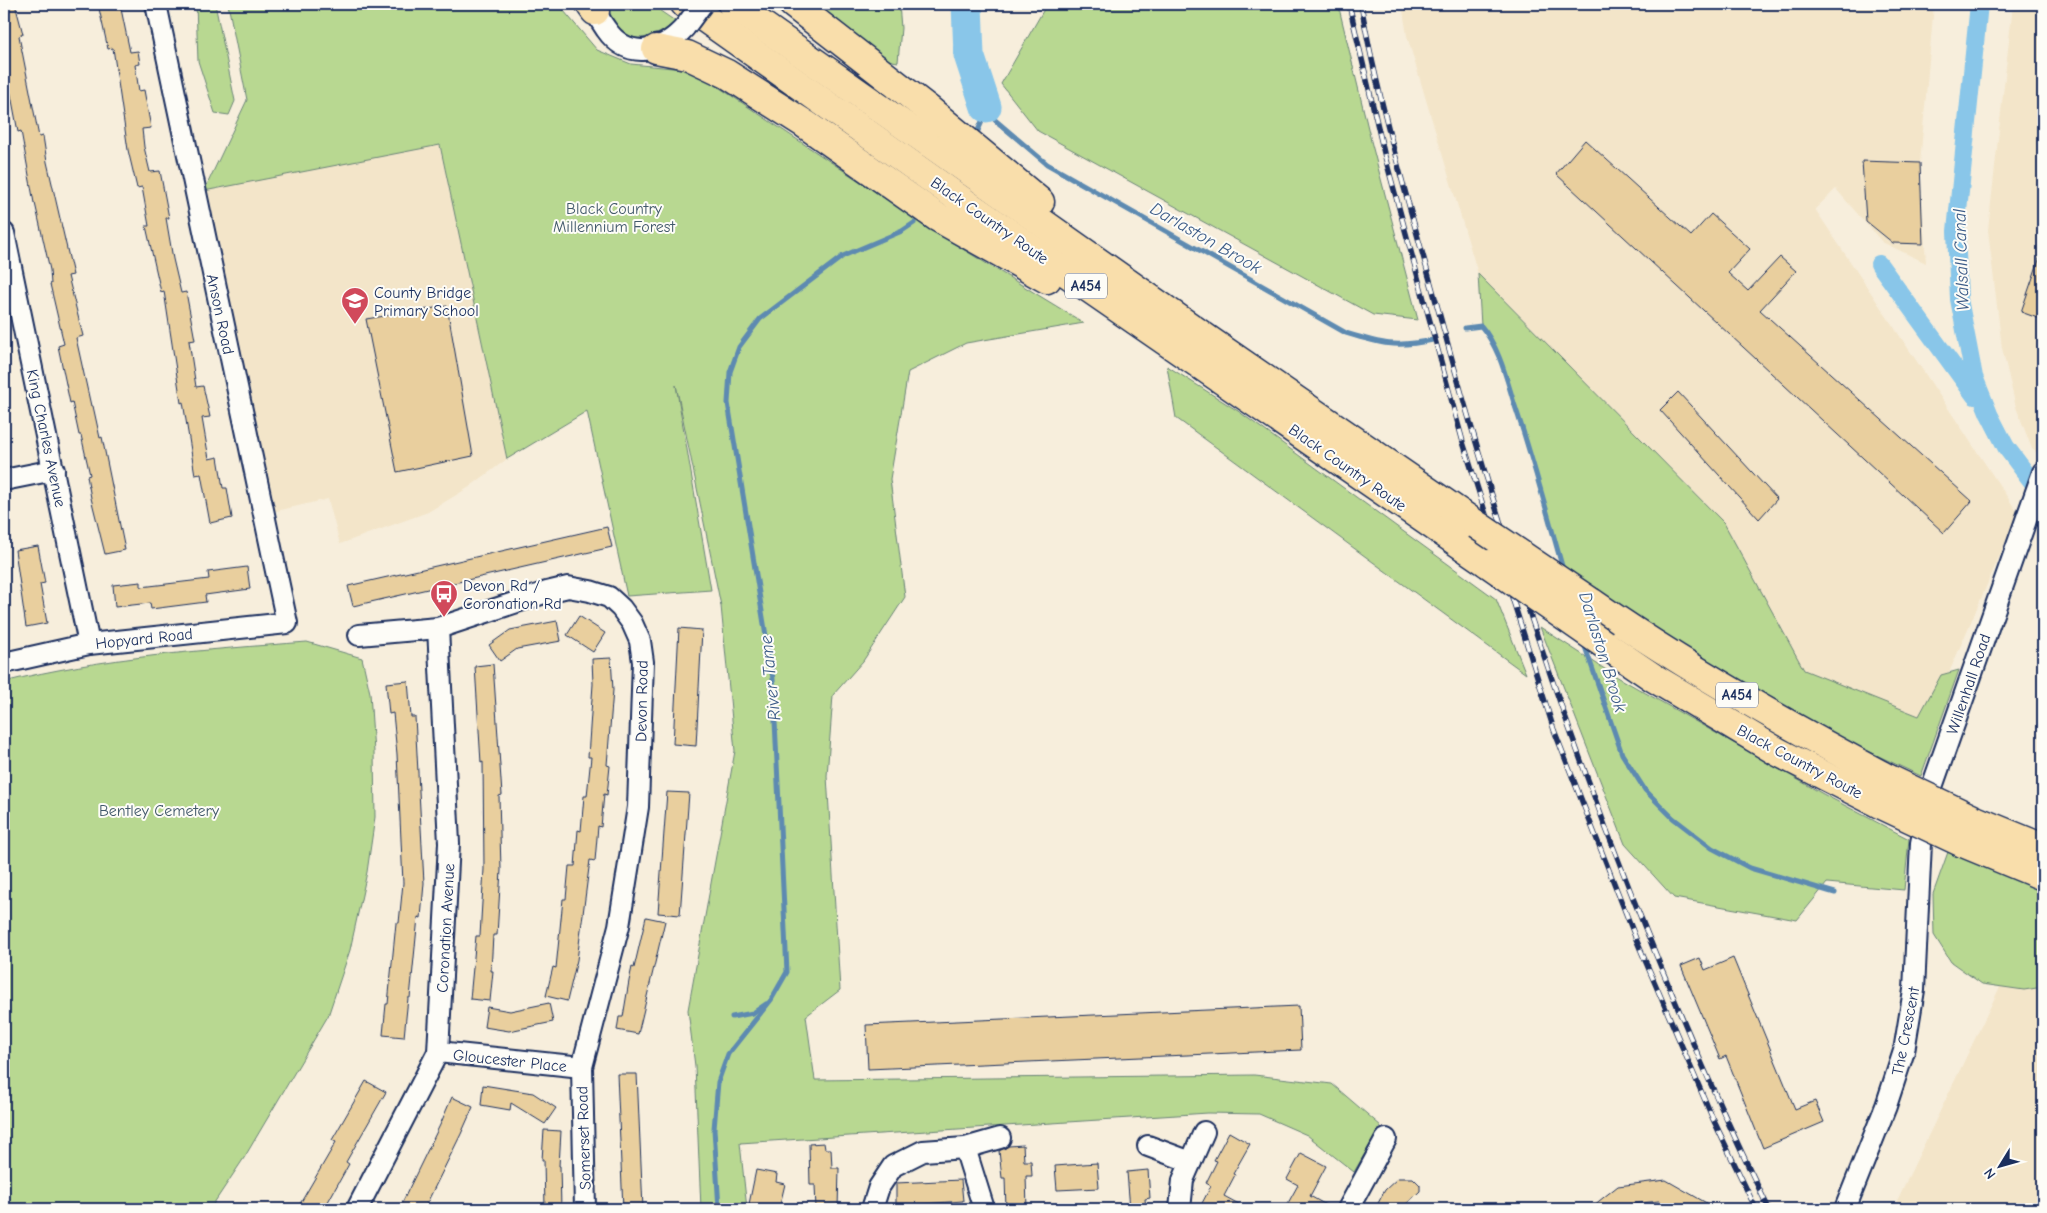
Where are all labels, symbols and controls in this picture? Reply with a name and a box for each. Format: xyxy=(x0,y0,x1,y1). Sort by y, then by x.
street label: Black Country Route xyxy=(927,173,1052,268)
water label: Darlaston Brook xyxy=(1146,198,1265,279)
park label: Black Country Millennium Forest xyxy=(553,200,676,236)
water label: Walsall Canal xyxy=(1949,208,1974,311)
street label: Anson Road xyxy=(203,272,237,356)
road number: A454 xyxy=(1065,274,1107,298)
place label: County Bridge Primary School xyxy=(374,284,479,320)
school or university icon: County Bridge Primary School xyxy=(340,286,370,325)
street label: King Charles Avenue xyxy=(23,368,69,509)
street label: Black Country Route xyxy=(1285,420,1410,515)
place label: Devon Rd / Coronation Rd xyxy=(463,577,562,613)
bus stop icon: Devon Rd / Coronation Rd xyxy=(429,579,459,618)
water label: Darlaston Brook xyxy=(1574,589,1631,715)
street label: Hopyard Road xyxy=(95,625,194,653)
street label: Willenhall Road xyxy=(1943,632,1995,737)
water label: River Tame xyxy=(756,634,785,722)
street label: Devon Road xyxy=(632,660,652,742)
road number: A454 xyxy=(1716,682,1758,708)
street label: Black Country Route xyxy=(1734,721,1865,803)
park label: Bentley Cemetery xyxy=(99,802,220,820)
street label: Coronation Avenue xyxy=(434,863,458,993)
street label: The Crescent xyxy=(1889,985,1923,1077)
street label: Gloucester Place xyxy=(452,1046,568,1076)
street label: Somerset Road xyxy=(573,1086,595,1190)
north arrow xyxy=(1974,1140,2024,1190)
text: N xyxy=(1980,1165,2000,1182)

